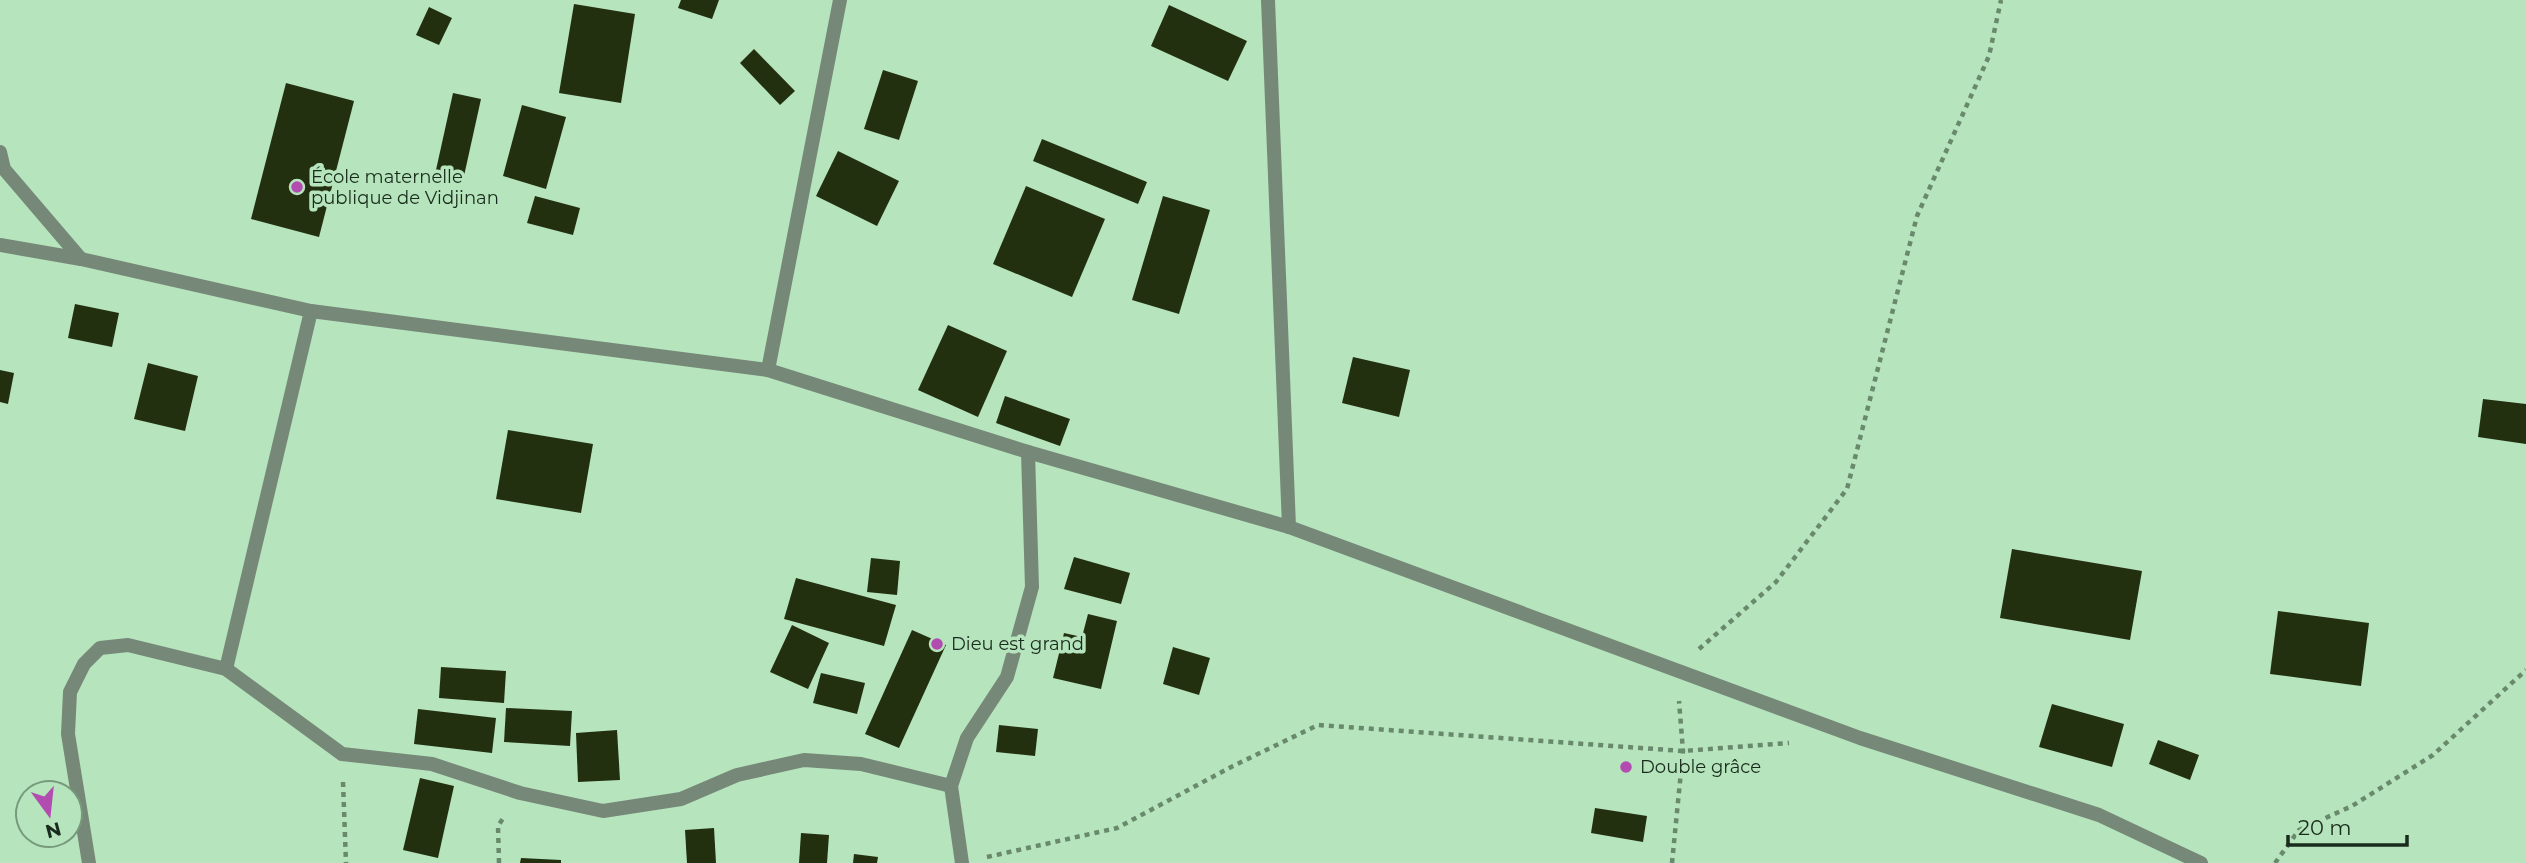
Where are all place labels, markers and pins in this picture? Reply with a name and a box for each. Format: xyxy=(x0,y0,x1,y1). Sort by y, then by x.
place label: École maternelle publique de Vidjinan xyxy=(311,166,499,209)
marker: École maternelle publique de Vidjinan xyxy=(289,179,305,195)
place label: Dieu est grand xyxy=(951,633,1084,655)
marker: Dieu est grand xyxy=(929,636,945,652)
place label: Double grâce xyxy=(1640,756,1761,778)
marker: Double grâce xyxy=(1618,759,1634,775)

